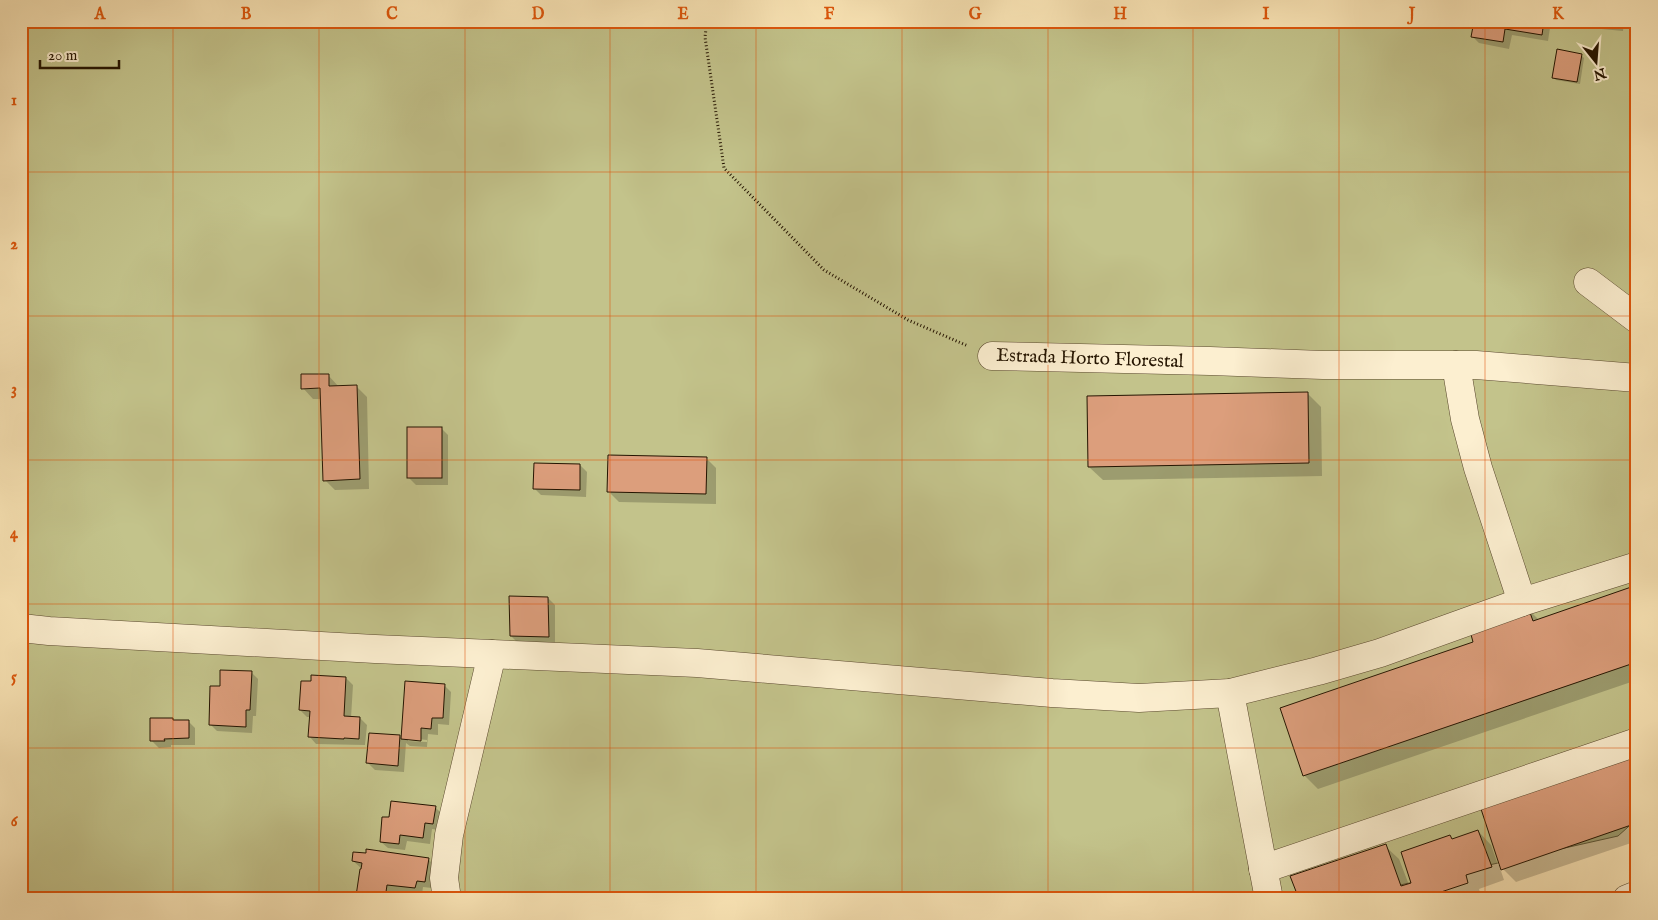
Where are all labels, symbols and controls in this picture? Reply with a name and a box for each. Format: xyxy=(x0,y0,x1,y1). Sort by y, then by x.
text: A xyxy=(94,5,107,25)
text: B xyxy=(241,5,252,25)
text: C xyxy=(386,5,398,25)
text: D xyxy=(532,5,545,25)
text: E xyxy=(677,5,689,25)
text: F xyxy=(824,5,835,25)
text: G xyxy=(969,5,982,25)
text: H xyxy=(1113,5,1127,25)
text: I xyxy=(1263,5,1270,25)
text: J xyxy=(1407,5,1416,25)
text: K xyxy=(1552,5,1565,25)
scale bar xyxy=(40,38,119,70)
north arrow xyxy=(1570,38,1620,88)
text: 20 m xyxy=(48,46,78,65)
text: N xyxy=(1591,63,1609,84)
text: 1 xyxy=(11,91,17,111)
text: 2 xyxy=(10,235,18,255)
street label: Estrada Horto Florestal xyxy=(996,344,1185,374)
text: 3 xyxy=(11,380,17,400)
text: 4 xyxy=(10,524,19,544)
text: 5 xyxy=(11,668,17,688)
text: 6 xyxy=(11,812,19,832)

